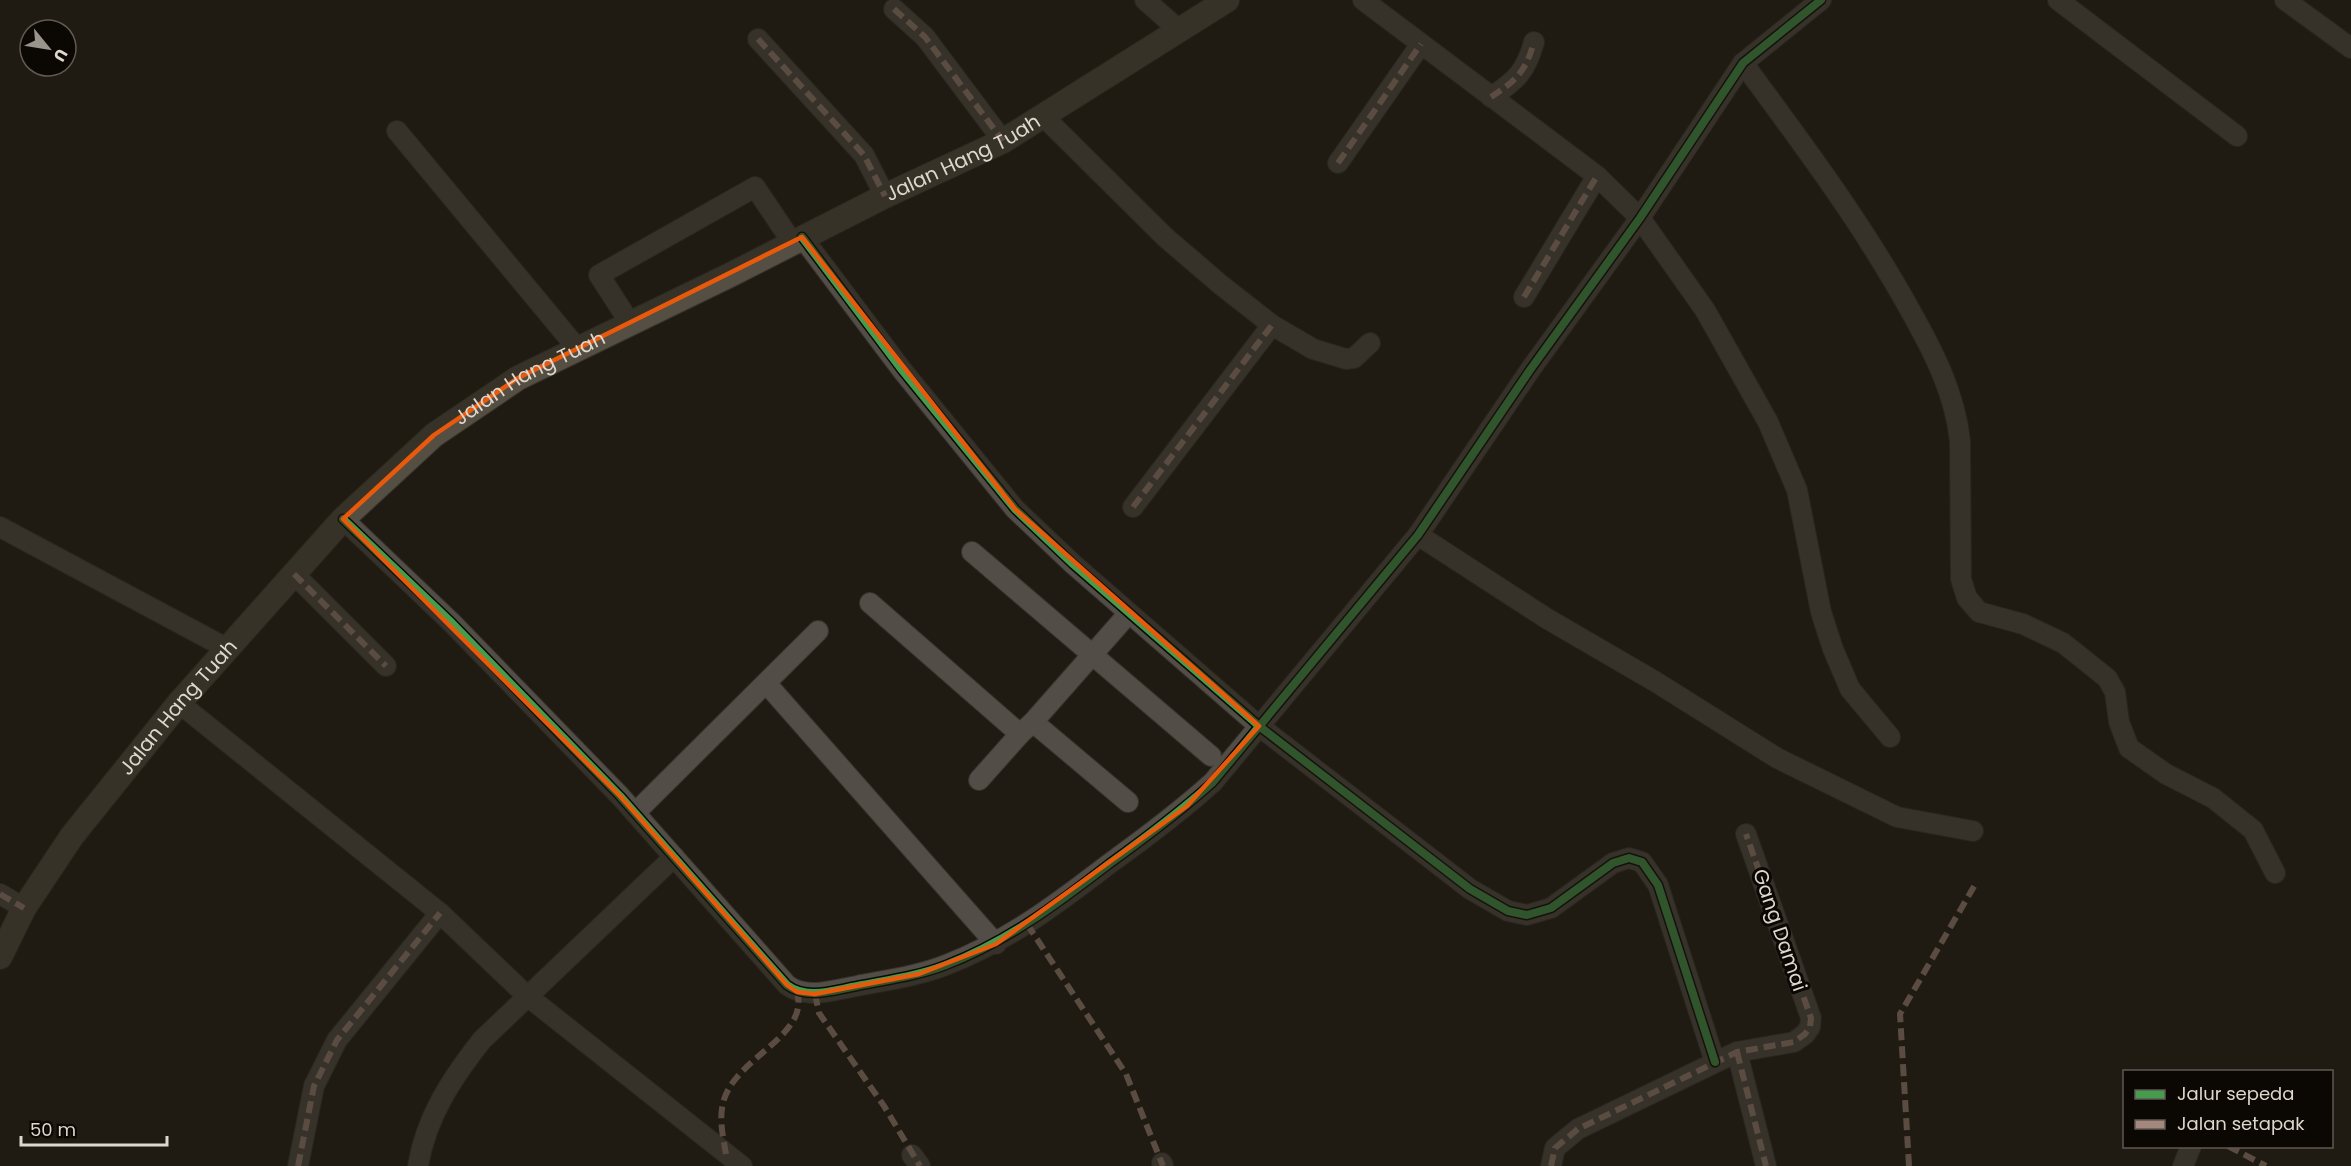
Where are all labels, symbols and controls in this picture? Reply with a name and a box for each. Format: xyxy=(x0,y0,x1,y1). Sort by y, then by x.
north arrow xyxy=(18,18,78,78)
text: U xyxy=(48,45,73,66)
street label: Jalan Hang Tuah xyxy=(881,107,1046,208)
street label: Jalan Hang Tuah xyxy=(448,324,610,431)
street label: Jalan Hang Tuah xyxy=(112,633,243,781)
street label: Gang Damai xyxy=(1746,865,1814,995)
legend xyxy=(2123,1070,2333,1148)
text: Jalur sepeda xyxy=(2177,1081,2294,1106)
scale bar xyxy=(21,1109,166,1147)
text: Jalan setapak xyxy=(2177,1111,2305,1136)
text: 50 m xyxy=(30,1117,76,1142)

